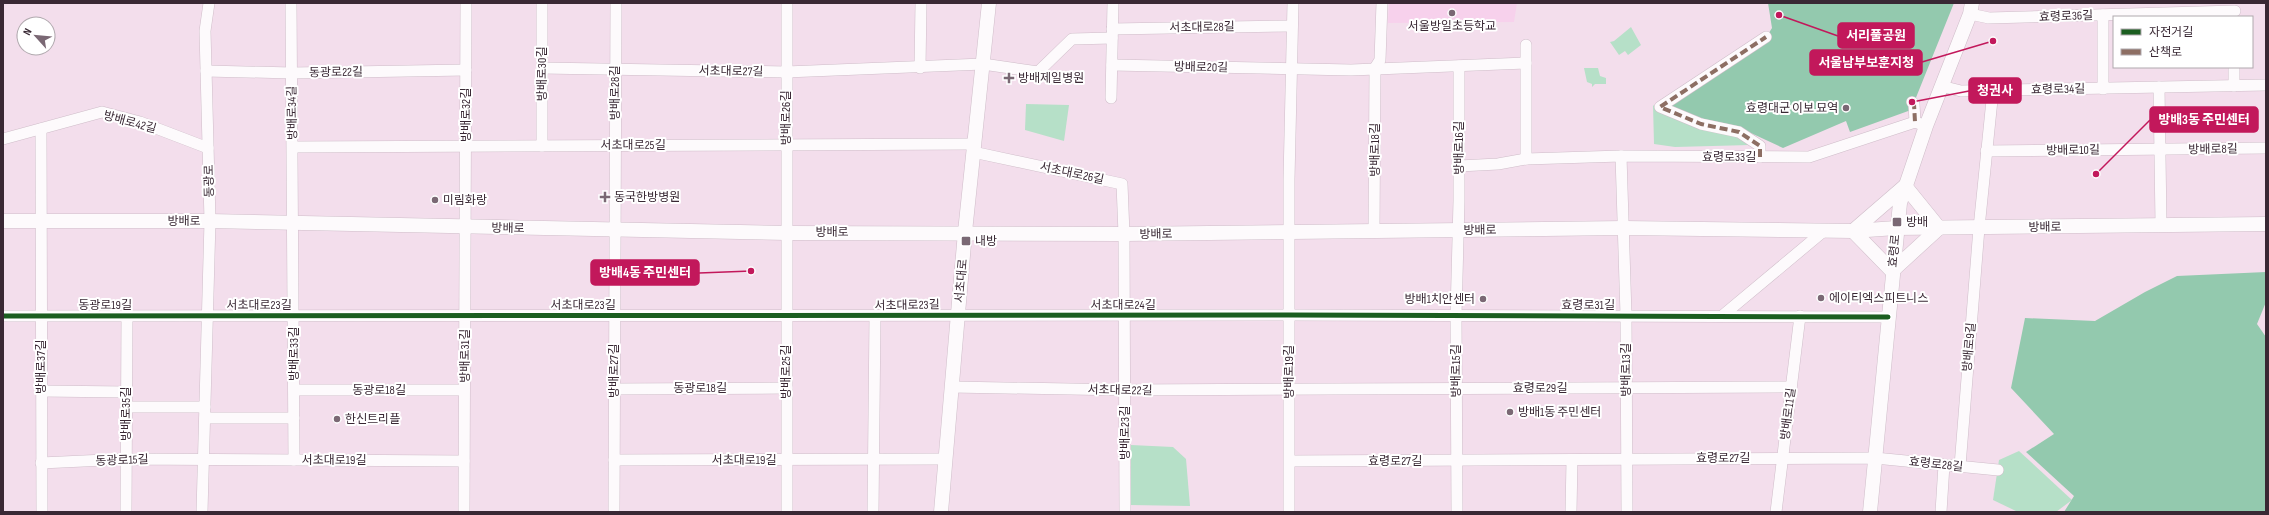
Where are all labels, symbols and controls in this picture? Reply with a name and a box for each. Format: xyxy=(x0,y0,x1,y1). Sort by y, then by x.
marker: 서울방일초등학교 xyxy=(1447,8,1457,18)
street label: 효령로36길 xyxy=(2039,8,2093,25)
north arrow xyxy=(16,16,56,56)
legend xyxy=(2113,16,2253,68)
street label: 서초대로28길 xyxy=(1169,19,1235,36)
place label: 서울방일초등학교 xyxy=(1408,19,1496,34)
callout: 서리풀공원 xyxy=(1838,23,1914,48)
text: 자전거길 xyxy=(2149,25,2193,40)
text: N xyxy=(20,26,35,37)
text: 서리풀공원 xyxy=(1846,28,1906,44)
text: 산책로 xyxy=(2149,45,2182,60)
street label: 방배로30길 xyxy=(535,47,550,101)
callout: 서울남부보훈지청 xyxy=(1810,50,1922,75)
text: 서울남부보훈지청 xyxy=(1818,55,1914,71)
street label: 방배로20길 xyxy=(1174,60,1228,75)
street label: 서초대로27길 xyxy=(698,63,764,80)
street label: 동광로22길 xyxy=(309,65,363,80)
street label: 방배로28길 xyxy=(608,66,623,120)
place label: 방배제일병원 xyxy=(1018,71,1084,86)
marker: 방배제일병원 xyxy=(1003,72,1015,84)
callout: 청권사 xyxy=(1969,78,2021,103)
street label: 효령로34길 xyxy=(2031,82,2085,97)
text: 청권사 xyxy=(1977,83,2013,99)
street label: 방배로34길 xyxy=(285,86,300,140)
street label: 방배로32길 xyxy=(459,88,474,142)
street label: 방배로26길 xyxy=(779,91,794,145)
place label: 효령대군 이보 묘역 xyxy=(1746,101,1838,116)
marker: 효령대군 이보 묘역 xyxy=(1841,103,1851,113)
callout: 방배3동 주민센터 xyxy=(2150,107,2258,132)
street label: 방배로42길 xyxy=(102,108,158,137)
text: 방배3동 주민센터 xyxy=(2158,112,2250,128)
street label: 방배로16길 xyxy=(1452,121,1467,175)
street label: 방배로18길 xyxy=(1368,123,1383,177)
street label: 서초대로25길 xyxy=(601,138,665,153)
street label: 방배로8길 xyxy=(2188,142,2238,157)
street label: 방배로10길 xyxy=(2046,143,2100,158)
street label: 효령로33길 xyxy=(1702,150,1756,165)
street label: 서초대로26길 xyxy=(1038,159,1105,188)
street label: 동광로 xyxy=(202,164,217,198)
place label: 동국한방병원 xyxy=(614,190,680,205)
marker: 동국한방병원 xyxy=(599,191,611,203)
place label: 미림화랑 xyxy=(443,193,487,208)
marker: 미림화랑 xyxy=(430,195,440,205)
street label: 방배로 xyxy=(167,214,201,229)
place label: 방배 xyxy=(1906,215,1928,230)
marker: 방배 xyxy=(1891,216,1903,228)
street label: 방배로 xyxy=(2028,220,2062,235)
street label: 방배로 xyxy=(491,221,525,236)
street label: 방배로 xyxy=(1463,223,1497,238)
street label: 방배로 xyxy=(815,225,849,240)
street label: 방배로 xyxy=(1139,227,1173,242)
place label: 내방 xyxy=(975,234,997,249)
street label: 효령로 xyxy=(1886,234,1903,268)
marker: 내방 xyxy=(960,235,972,247)
street label: 서초대로 xyxy=(952,258,971,304)
callout: 방배4동 주민센터 xyxy=(591,260,699,285)
text: 방배4동 주민센터 xyxy=(599,265,691,281)
place label: 에이티엑스피트니스 xyxy=(1829,291,1928,306)
place label: 방배1치안센터 xyxy=(1405,292,1475,307)
marker: 에이티엑스피트니스 xyxy=(1816,293,1826,303)
marker: 방배1치안센터 xyxy=(1478,294,1488,304)
street label: 서초대로23길 xyxy=(874,297,940,314)
street label: 동광로19길 xyxy=(78,298,132,313)
street label: 서초대로23길 xyxy=(226,298,292,313)
street label: 서초대로23길 xyxy=(550,298,616,313)
street label: 서초대로24길 xyxy=(1090,298,1156,313)
street label: 효령로31길 xyxy=(1561,298,1615,313)
street label: 방배로9길 xyxy=(1960,322,1979,372)
street label: 방배로33길 xyxy=(287,327,302,381)
street label: 방배로31길 xyxy=(458,329,473,383)
street label: 방배로37길 xyxy=(34,340,49,394)
street label: 방배로13길 xyxy=(1619,343,1634,397)
street label: 방배로27길 xyxy=(607,344,622,398)
street label: 방배로15길 xyxy=(1449,344,1464,398)
street label: 방배로25길 xyxy=(779,345,794,399)
street label: 방배로19길 xyxy=(1282,345,1297,399)
street label: 동광로18길 xyxy=(673,381,727,396)
street label: 효령로29길 xyxy=(1513,381,1567,396)
street label: 서초대로22길 xyxy=(1087,382,1153,399)
street label: 동광로18길 xyxy=(352,383,406,398)
street label: 방배로35길 xyxy=(119,387,134,441)
street label: 방배로11길 xyxy=(1778,387,1799,441)
place label: 방배1동 주민센터 xyxy=(1518,405,1601,420)
street label: 방배로23길 xyxy=(1118,406,1133,460)
marker: 방배1동 주민센터 xyxy=(1505,407,1515,417)
place label: 한신트리플 xyxy=(345,412,400,427)
marker: 한신트리플 xyxy=(332,414,342,424)
street label: 효령로27길 xyxy=(1696,451,1750,466)
street label: 동광로15길 xyxy=(95,452,149,469)
street label: 서초대로19길 xyxy=(302,453,366,468)
street label: 서초대로19길 xyxy=(712,453,776,468)
street label: 효령로27길 xyxy=(1368,454,1422,469)
street label: 효령로28길 xyxy=(1908,454,1964,475)

